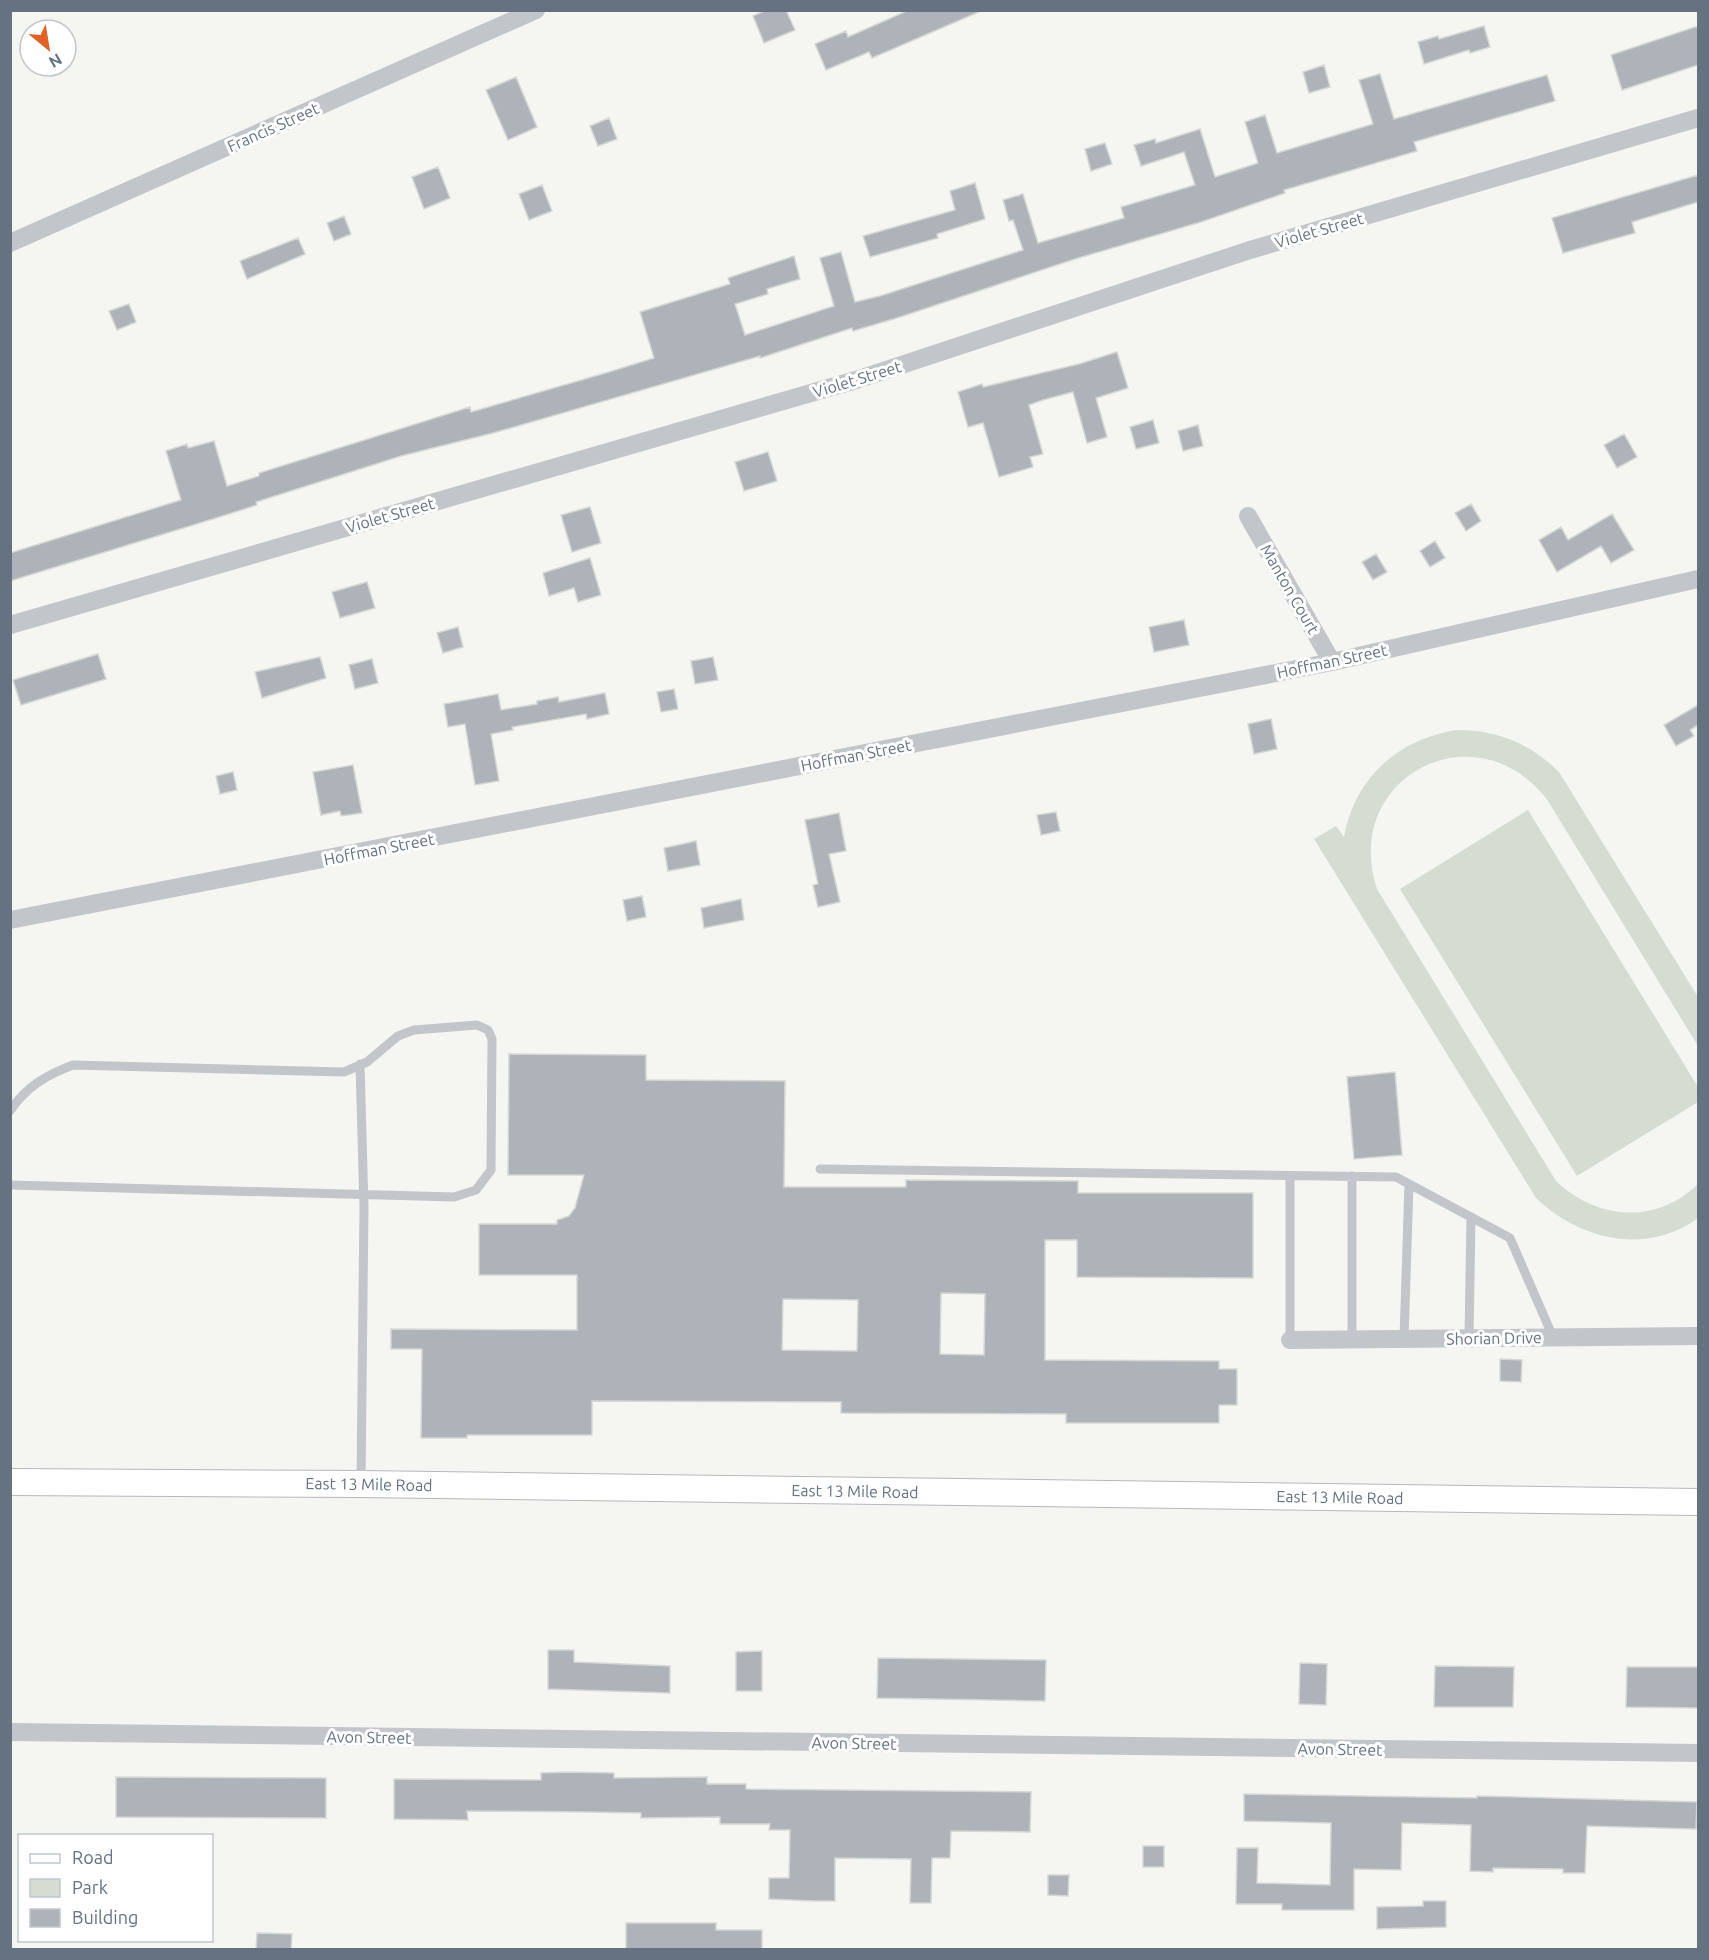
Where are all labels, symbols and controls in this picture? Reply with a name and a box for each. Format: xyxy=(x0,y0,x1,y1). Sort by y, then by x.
north arrow xyxy=(18,18,78,78)
text: N xyxy=(46,50,65,72)
street label: Francis Street xyxy=(224,99,322,155)
street label: Violet Street xyxy=(1273,209,1366,251)
street label: Violet Street xyxy=(811,357,904,401)
street label: Violet Street xyxy=(344,494,437,536)
street label: Manton Court xyxy=(1257,541,1323,638)
street label: Hoffman Street xyxy=(1275,640,1389,681)
street label: Hoffman Street xyxy=(799,735,913,775)
street label: Hoffman Street xyxy=(322,829,436,869)
street label: Shorian Drive xyxy=(1446,1328,1542,1348)
street label: East 13 Mile Road xyxy=(305,1474,433,1494)
street label: East 13 Mile Road xyxy=(791,1481,919,1501)
street label: East 13 Mile Road xyxy=(1276,1487,1404,1507)
street label: Avon Street xyxy=(326,1727,412,1747)
street label: Avon Street xyxy=(811,1733,897,1753)
street label: Avon Street xyxy=(1297,1739,1383,1759)
legend xyxy=(18,1834,213,1942)
text: Road xyxy=(72,1847,114,1867)
text: Park xyxy=(72,1877,108,1897)
text: Building xyxy=(72,1907,138,1927)

